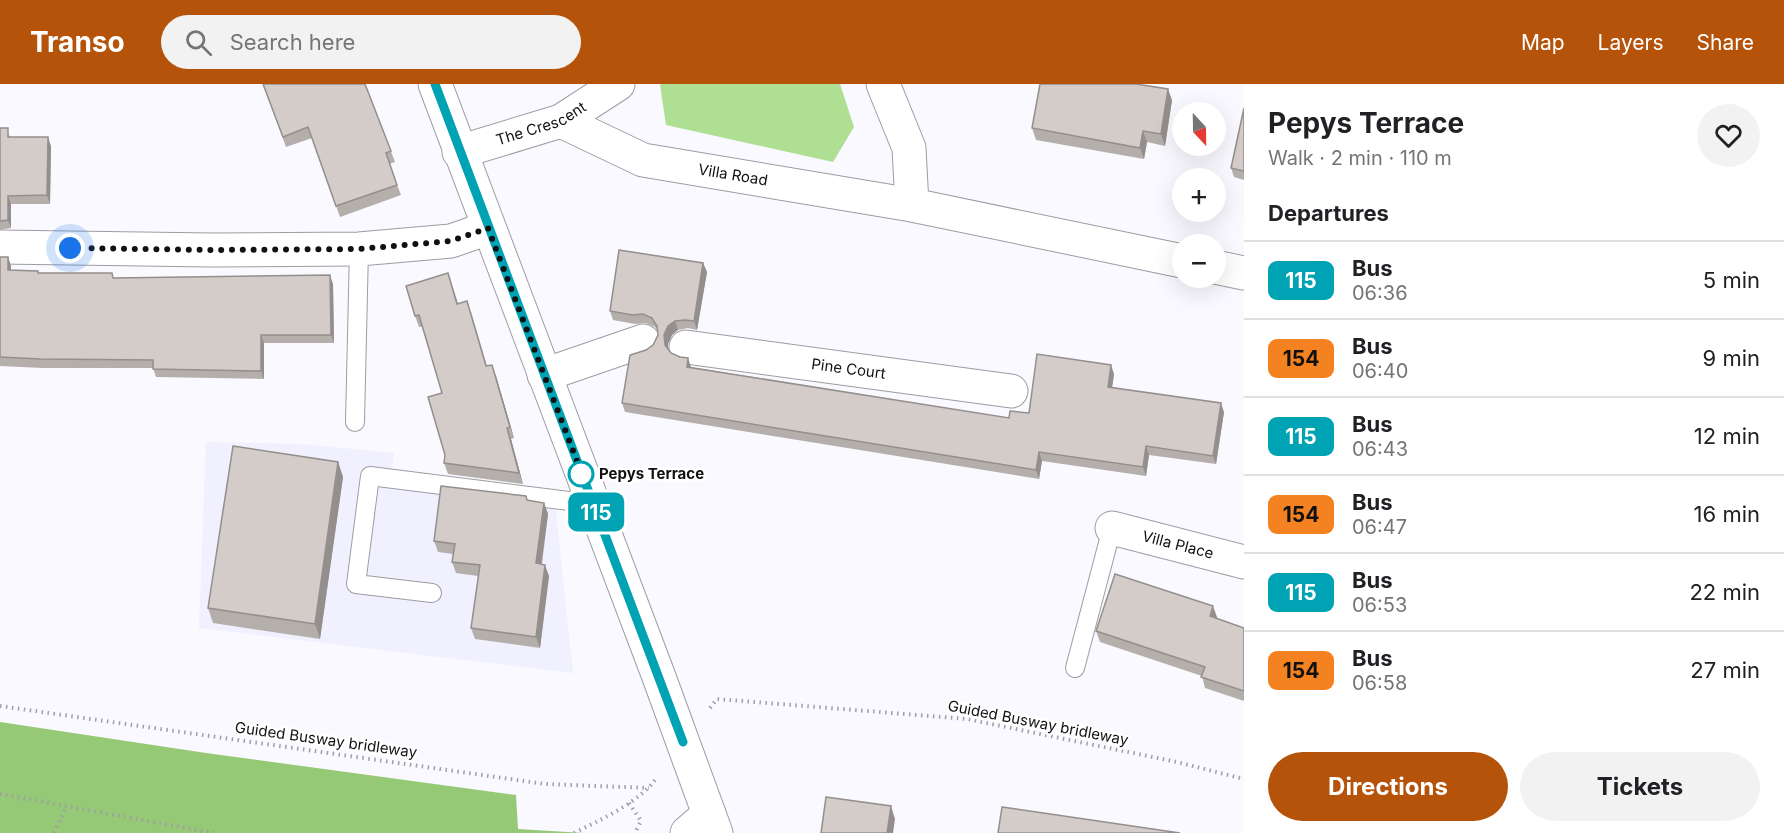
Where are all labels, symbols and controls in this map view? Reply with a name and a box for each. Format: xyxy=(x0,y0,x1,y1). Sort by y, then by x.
search box xyxy=(161,15,581,69)
text: Transo xyxy=(30,25,125,59)
icon: search xyxy=(182,26,215,59)
text: Search here xyxy=(230,29,355,55)
text: Map xyxy=(1521,30,1565,55)
text: Layers xyxy=(1598,30,1664,55)
text: Share xyxy=(1697,30,1754,55)
street label: The Crescent xyxy=(494,97,590,149)
north arrow xyxy=(1172,102,1226,156)
map controls xyxy=(1172,102,1226,288)
button: heart xyxy=(1697,104,1760,167)
text: Pepys Terrace xyxy=(1268,106,1464,140)
text: Walk · 2 min · 110 m xyxy=(1268,146,1452,170)
street label: Villa Road xyxy=(697,159,769,190)
button: + xyxy=(1172,168,1226,222)
text: Departures xyxy=(1268,200,1389,226)
your location xyxy=(55,233,85,263)
button: − xyxy=(1172,234,1226,288)
text: Bus xyxy=(1352,255,1393,281)
text: 5 min xyxy=(1703,267,1760,293)
text: 115 xyxy=(1285,268,1317,293)
text: 06:36 xyxy=(1352,281,1408,305)
text: Bus xyxy=(1352,333,1393,359)
text: 9 min xyxy=(1703,345,1760,371)
text: 154 xyxy=(1283,346,1319,371)
street label: Pine Court xyxy=(810,354,887,383)
text: 06:40 xyxy=(1352,359,1408,383)
text: Bus xyxy=(1352,411,1393,437)
text: 12 min xyxy=(1694,423,1760,449)
text: 115 xyxy=(1285,424,1317,449)
text: 06:43 xyxy=(1352,437,1408,461)
marker: Pepys Terrace xyxy=(568,461,594,487)
place label: Pepys Terrace xyxy=(599,464,704,483)
text: Bus xyxy=(1352,489,1393,515)
line badge: 115 xyxy=(562,492,630,532)
text: 115 xyxy=(580,500,612,525)
text: 16 min xyxy=(1694,501,1760,527)
text: 154 xyxy=(1283,502,1319,527)
text: 06:47 xyxy=(1352,515,1407,539)
street label: Villa Place xyxy=(1140,526,1216,563)
text: Bus xyxy=(1352,567,1393,593)
text: 22 min xyxy=(1689,579,1760,605)
text: 115 xyxy=(1285,580,1317,605)
text: 06:53 xyxy=(1352,593,1407,617)
text: Bus xyxy=(1352,645,1393,671)
text: 27 min xyxy=(1690,657,1760,683)
text: 154 xyxy=(1283,658,1319,683)
text: 06:58 xyxy=(1352,671,1407,695)
street label: Guided Busway bridleway xyxy=(946,696,1131,749)
street label: Guided Busway bridleway xyxy=(234,717,419,762)
button: Directions xyxy=(1268,752,1508,821)
button: Tickets xyxy=(1520,752,1760,821)

